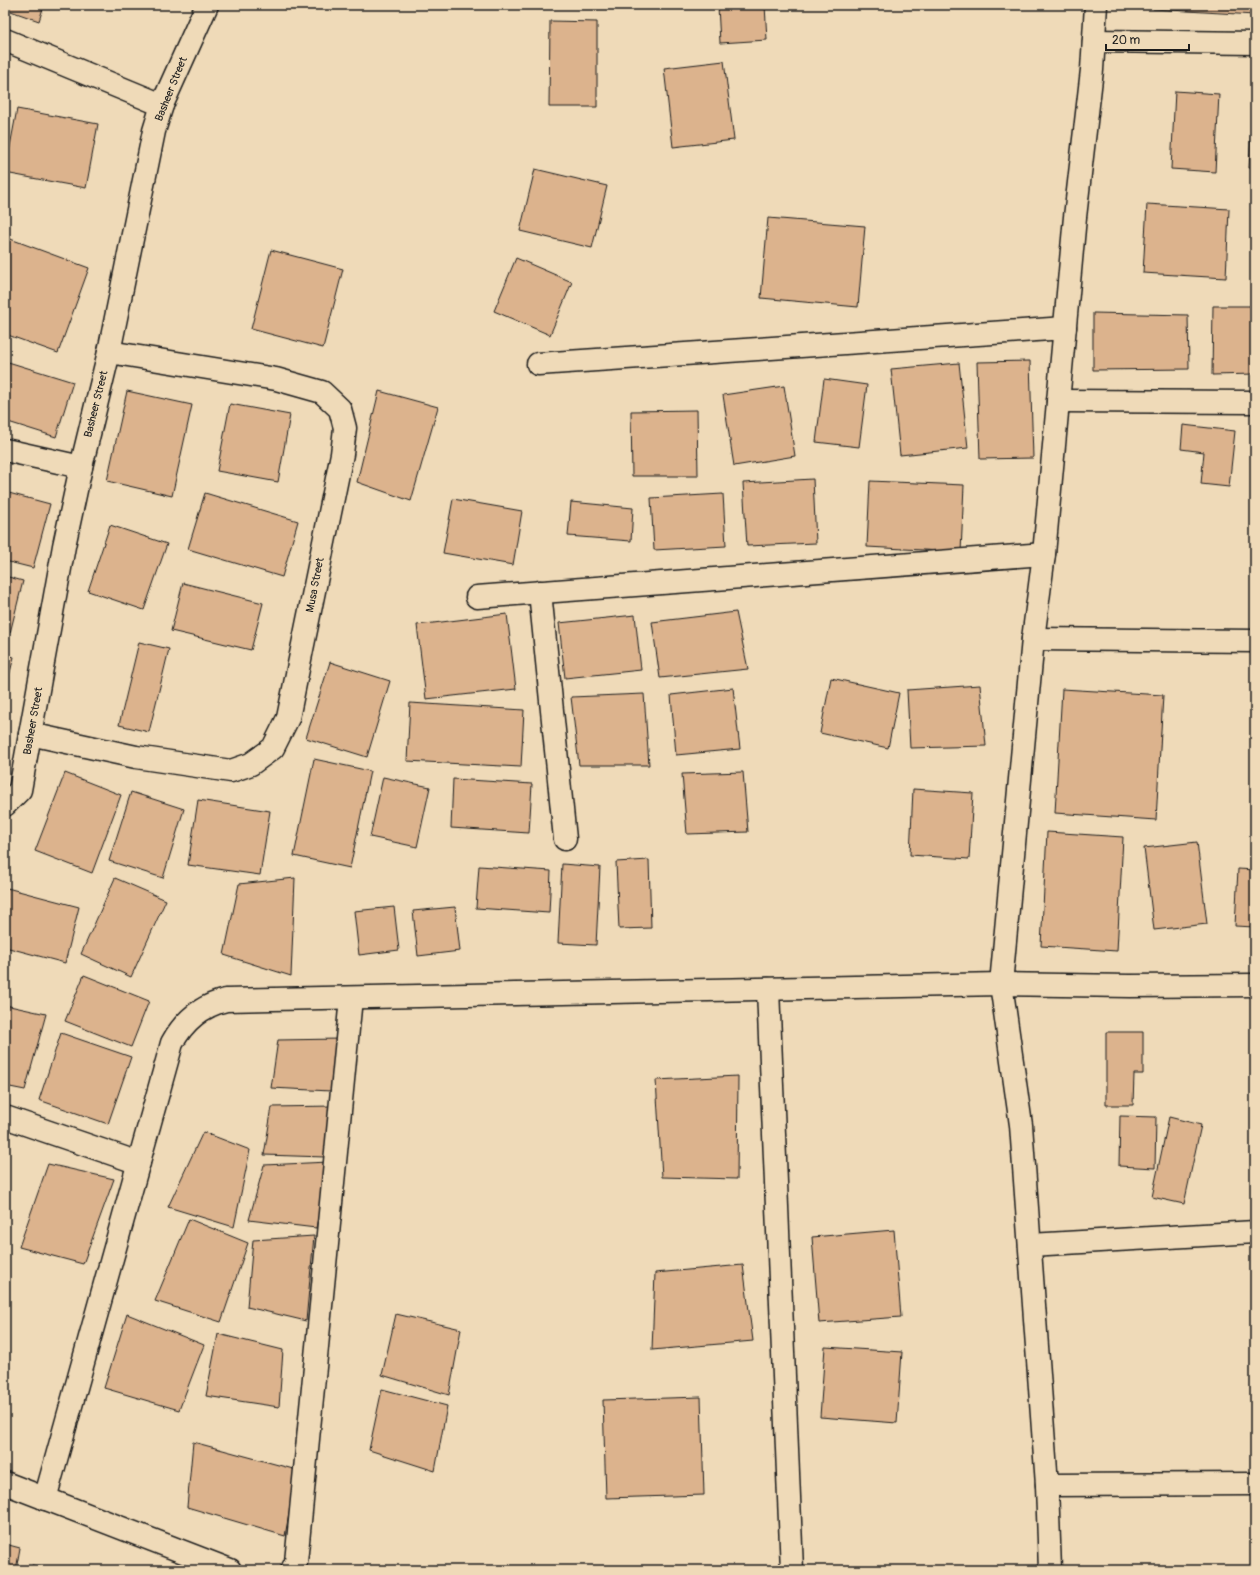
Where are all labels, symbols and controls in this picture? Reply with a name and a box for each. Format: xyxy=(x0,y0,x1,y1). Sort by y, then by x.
scale bar xyxy=(1106,26,1189,52)
text: 20 m xyxy=(1112,33,1141,48)
street label: Basheer Street xyxy=(152,54,190,123)
street label: Basheer Street xyxy=(81,369,111,439)
street label: Musa Street xyxy=(303,556,327,614)
street label: Basheer Street xyxy=(21,686,45,756)

